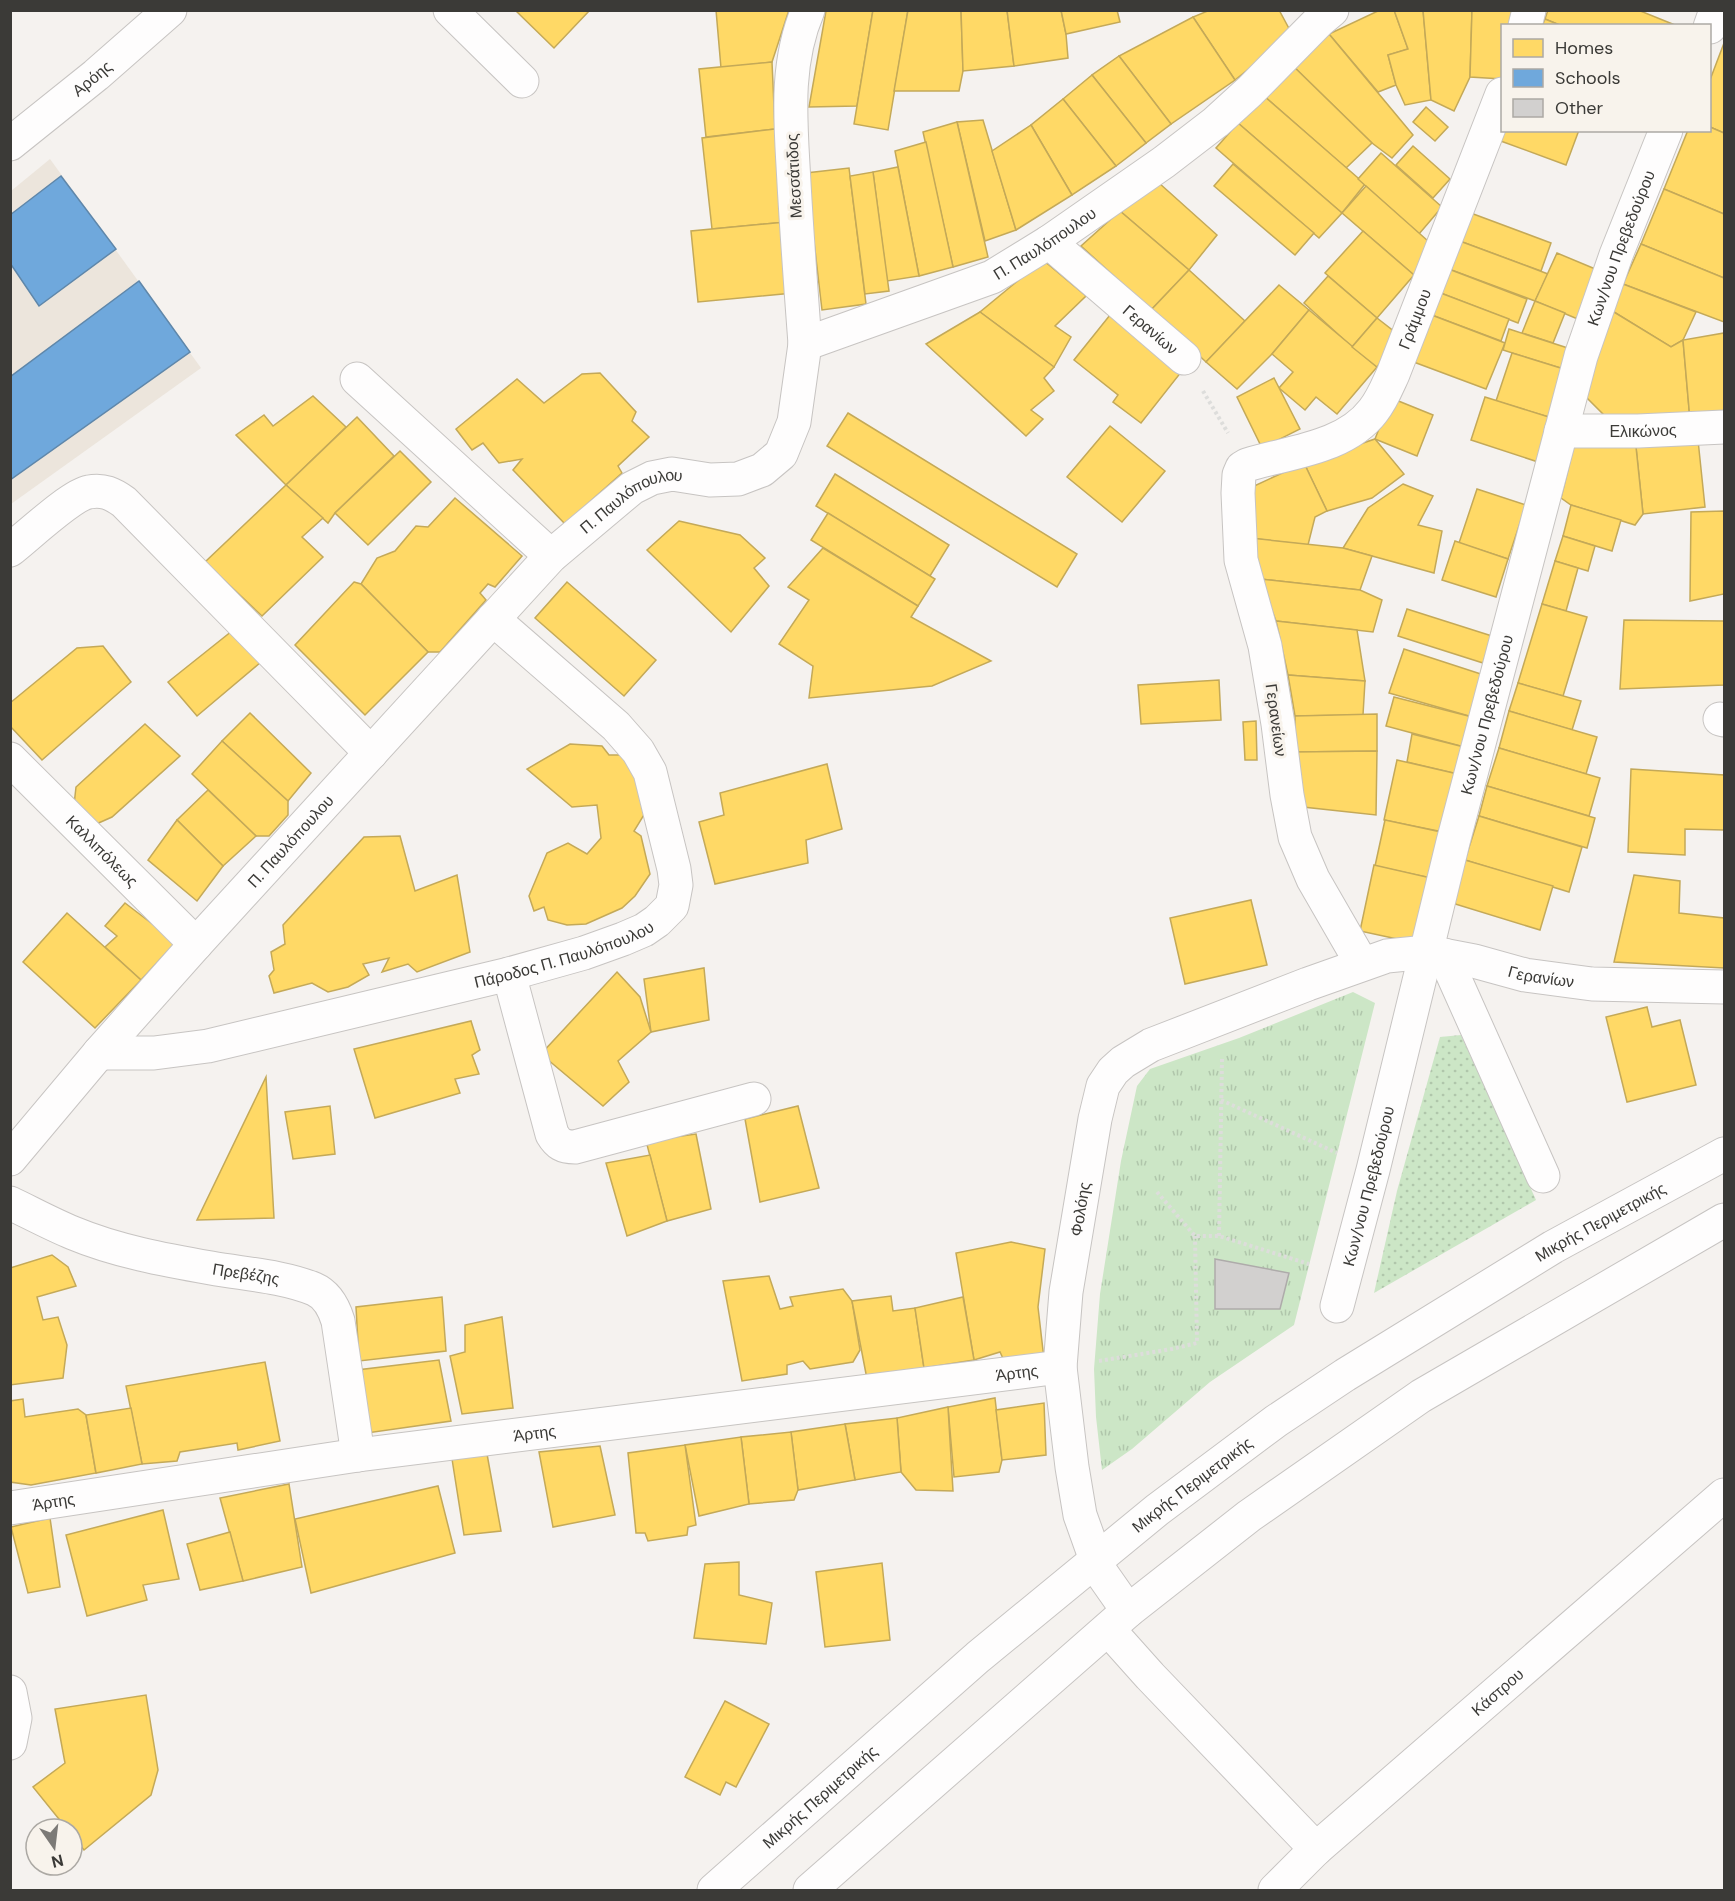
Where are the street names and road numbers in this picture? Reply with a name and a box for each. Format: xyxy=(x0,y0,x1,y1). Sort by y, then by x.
street label: Αρόης xyxy=(68,55,116,101)
street label: Μεσσάτιδος xyxy=(781,133,807,219)
street label: Κων/νου Πρεβεδούρου xyxy=(1582,167,1659,328)
street label: Π. Παυλόπουλου xyxy=(989,202,1100,284)
street label: Γράμμου xyxy=(1393,286,1436,352)
street label: Γερανίων xyxy=(1119,300,1183,359)
street label: Ελικώνος xyxy=(1609,419,1677,442)
street label: Π. Παυλόπουλου xyxy=(575,463,684,538)
street label: Κων/νου Πρεβεδούρου xyxy=(1455,632,1518,797)
street label: Γερανείων xyxy=(1260,682,1292,758)
street label: Π. Παυλόπουλου xyxy=(242,790,338,892)
street label: Καλλιπόλεως xyxy=(62,810,143,891)
street label: Πάροδος Π. Παυλόπουλου xyxy=(472,916,658,992)
street label: Γερανίων xyxy=(1506,960,1575,992)
street label: Κων/νου Πρεβεδούρου xyxy=(1338,1104,1399,1268)
street label: Μικρής Περιμετρικής xyxy=(1531,1177,1670,1266)
street label: Φολόης xyxy=(1065,1180,1095,1238)
street label: Πρεβέζης xyxy=(211,1258,282,1289)
street label: Άρτης xyxy=(994,1359,1040,1385)
street label: Άρτης xyxy=(512,1420,557,1446)
street label: Μικρής Περιμετρικής xyxy=(1127,1432,1257,1537)
street label: Άρτης xyxy=(31,1488,76,1515)
street label: Κάστρου xyxy=(1467,1663,1528,1720)
street label: Μικρής Περιμετρικής xyxy=(758,1740,882,1853)

